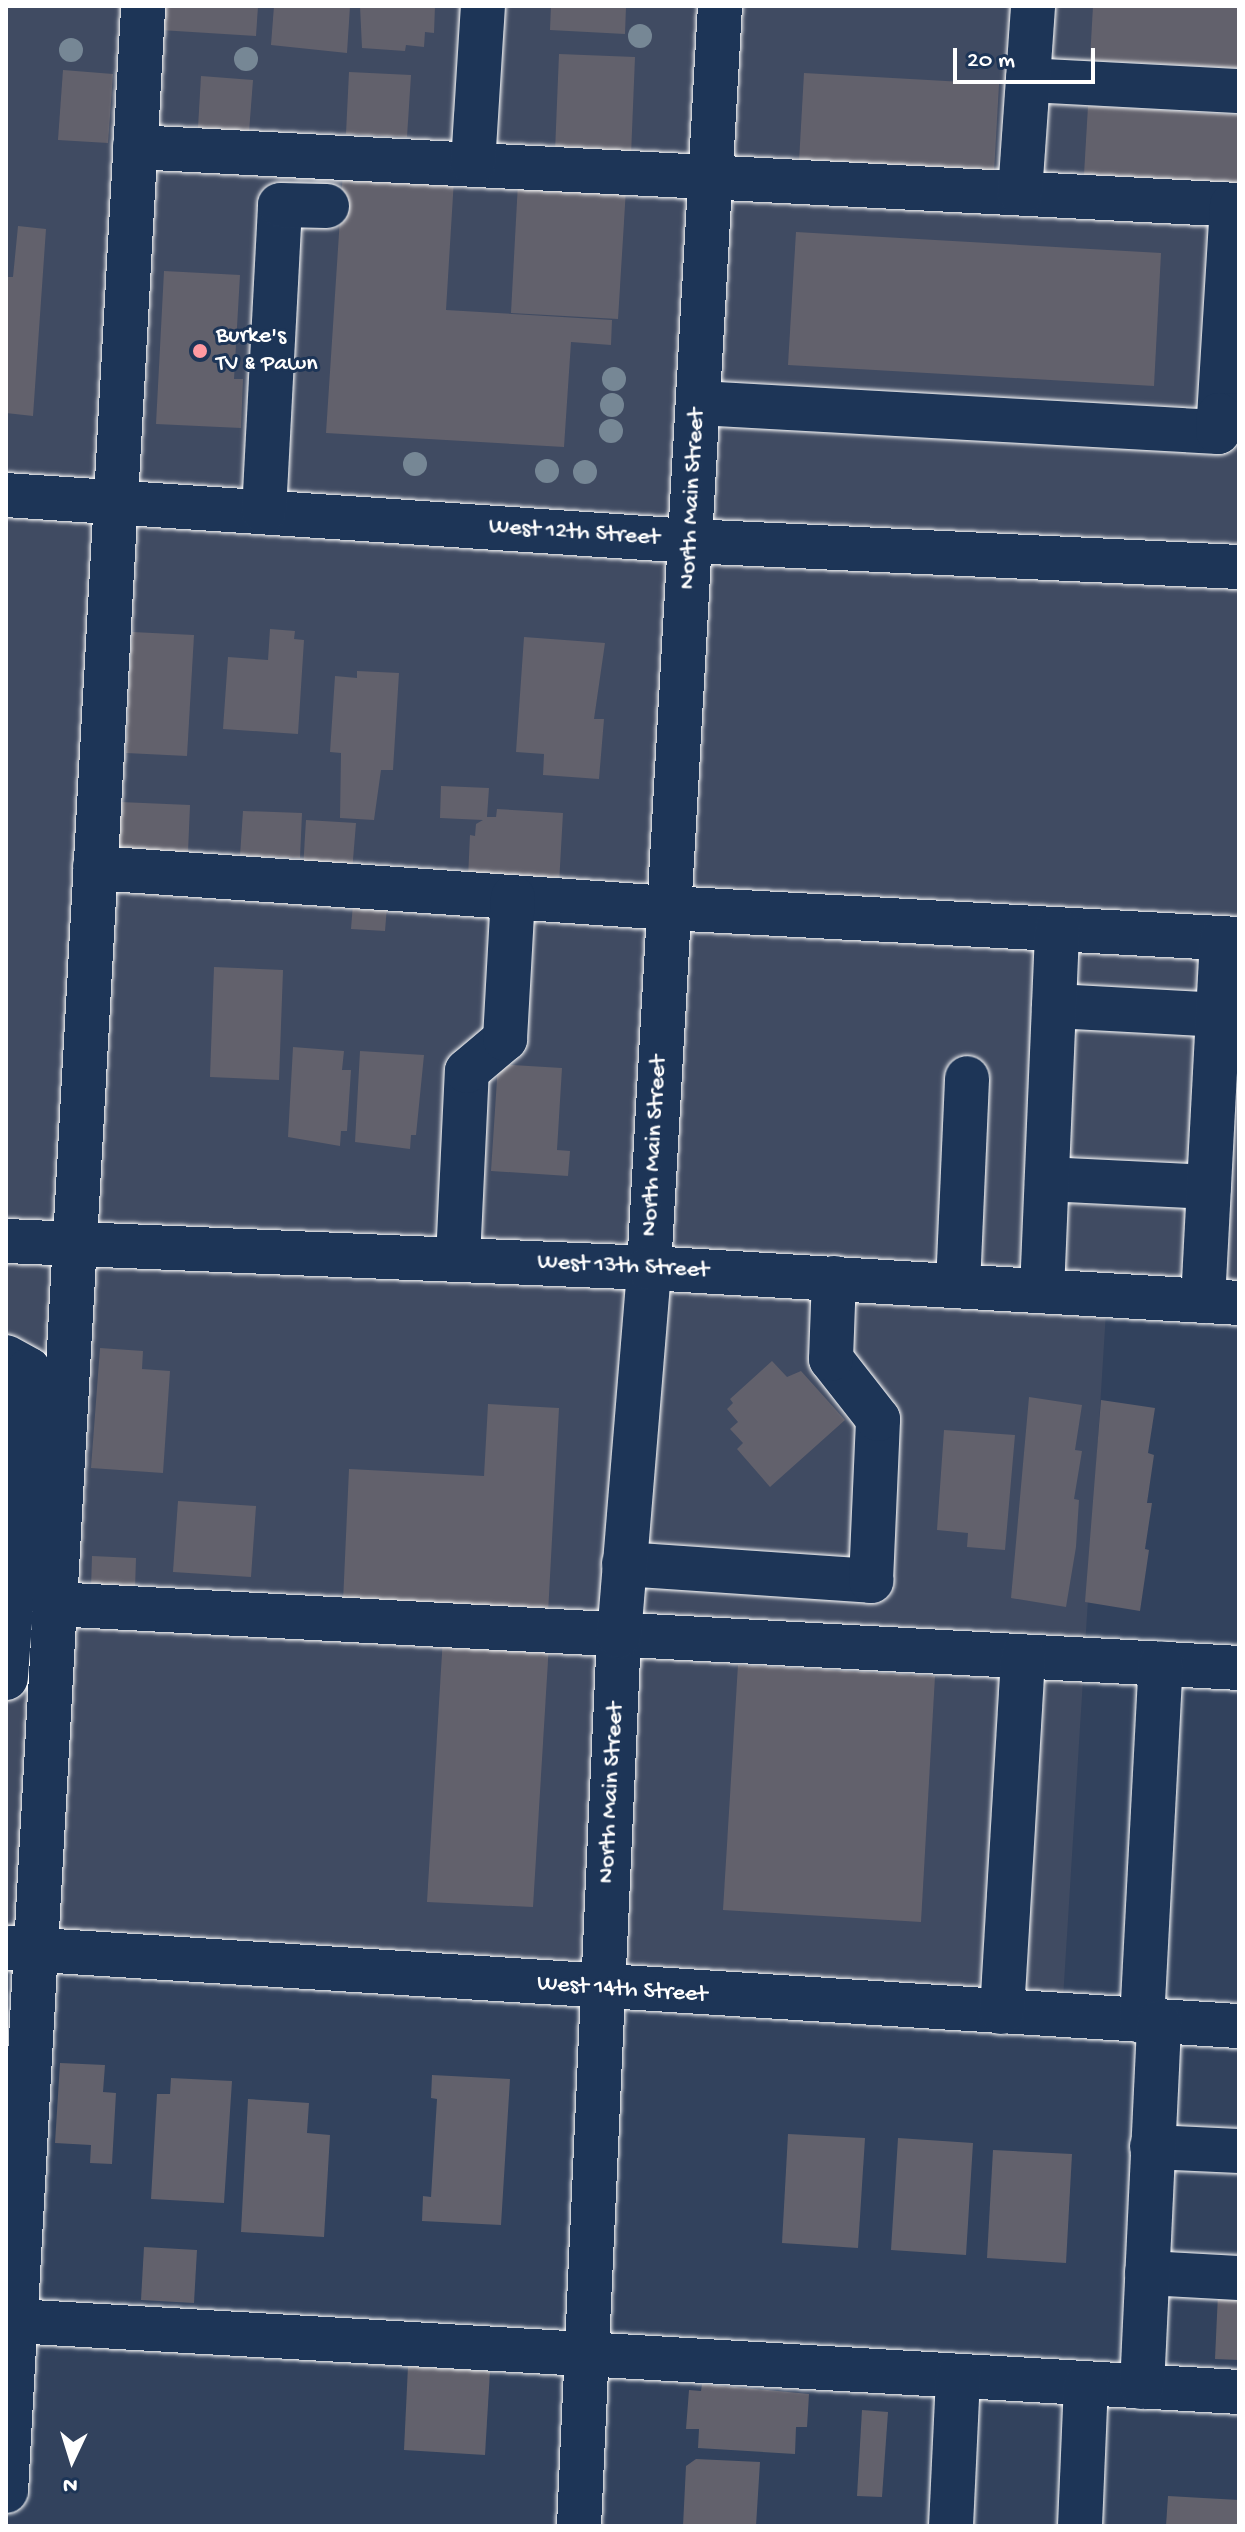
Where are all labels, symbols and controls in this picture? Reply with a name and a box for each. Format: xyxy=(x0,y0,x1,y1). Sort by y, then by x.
scale bar xyxy=(957,32,1099,82)
text: 20 m xyxy=(967,47,1015,76)
place label: Burke's TV & Pawn xyxy=(216,323,318,379)
marker: Burke's TV & Pawn xyxy=(191,342,209,360)
street label: North Main Street xyxy=(674,408,712,590)
street label: West 12th Street xyxy=(488,513,660,553)
street label: North Main Street xyxy=(636,1055,674,1237)
street label: West 13th Street xyxy=(537,1248,709,1286)
street label: North Main Street xyxy=(593,1702,631,1884)
street label: West 14th Street xyxy=(536,1970,708,2010)
north arrow xyxy=(32,2420,112,2500)
text: N xyxy=(62,2470,78,2497)

